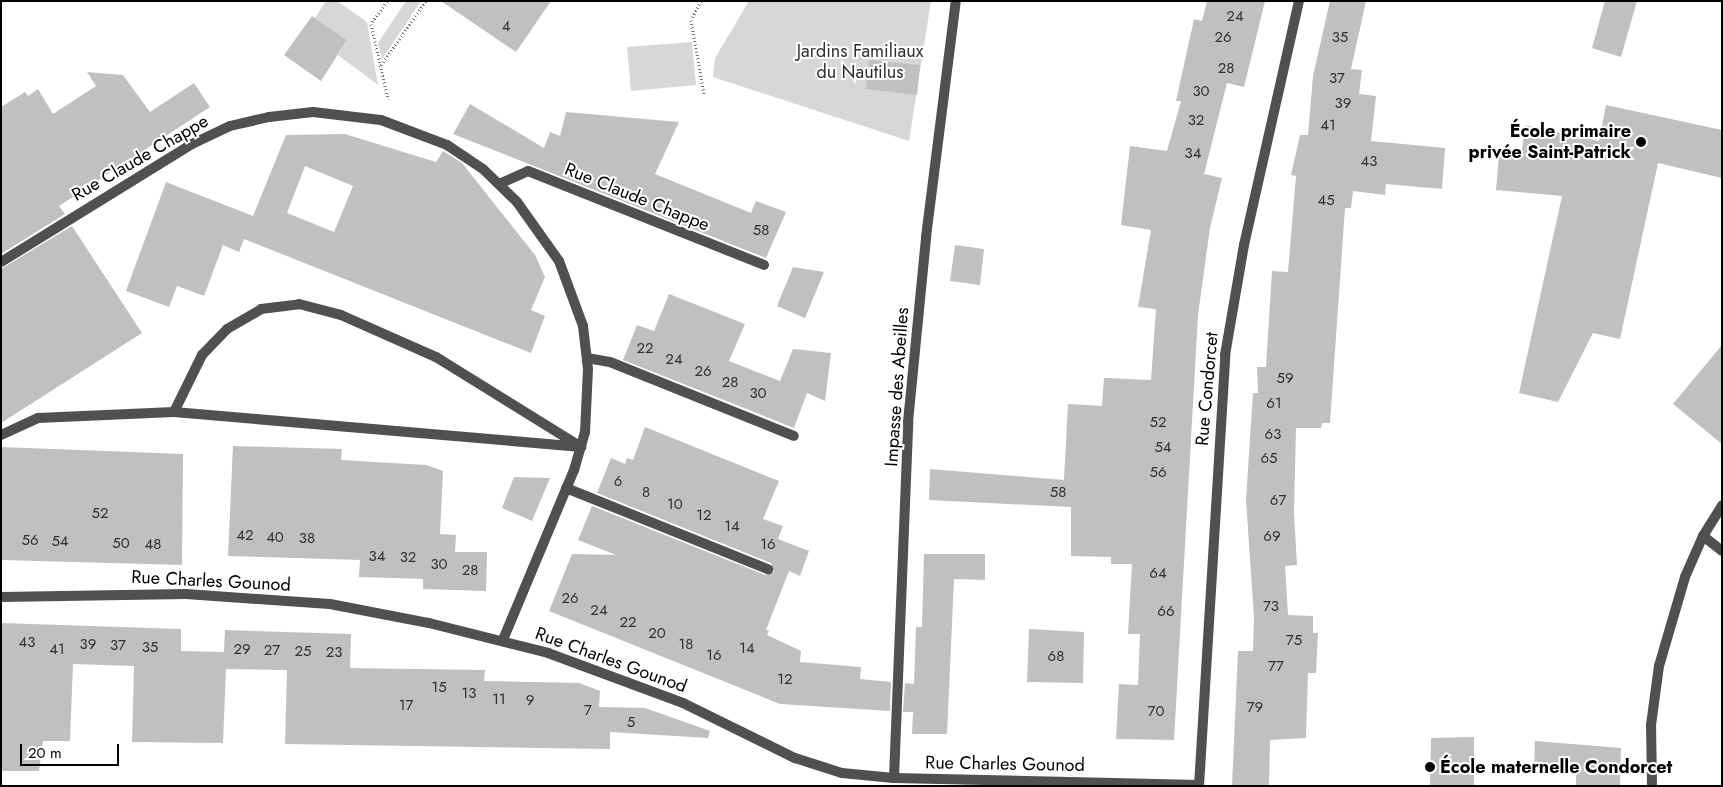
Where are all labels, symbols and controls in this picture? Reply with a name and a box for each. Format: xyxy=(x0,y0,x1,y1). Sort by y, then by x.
house number: 24 xyxy=(1226,8,1244,26)
house number: 4 xyxy=(502,18,510,36)
house number: 26 xyxy=(1214,29,1232,47)
house number: 35 xyxy=(1332,29,1348,47)
park label: Jardins Familiaux du Nautilus xyxy=(797,41,923,84)
house number: 28 xyxy=(1218,60,1234,78)
house number: 37 xyxy=(1329,70,1345,88)
house number: 30 xyxy=(1192,83,1210,101)
house number: 39 xyxy=(1335,95,1351,113)
street label: Rue Claude Chappe xyxy=(68,110,212,206)
house number: 32 xyxy=(1188,112,1204,130)
house number: 41 xyxy=(1320,117,1336,135)
place label: École primaire privée Saint-Patrick xyxy=(1469,121,1631,163)
marker: École primaire privée Saint-Patrick xyxy=(1635,136,1647,148)
house number: 34 xyxy=(1185,145,1201,163)
house number: 43 xyxy=(1361,153,1377,171)
street label: Rue Claude Chappe xyxy=(562,158,712,236)
house number: 45 xyxy=(1317,192,1335,210)
house number: 58 xyxy=(753,222,769,240)
street label: Impasse des Abeilles xyxy=(881,307,913,467)
street label: Rue Condorcet xyxy=(1191,331,1223,447)
house number: 22 xyxy=(636,340,654,358)
house number: 24 xyxy=(665,351,683,369)
house number: 26 xyxy=(694,363,712,381)
house number: 59 xyxy=(1276,370,1294,388)
house number: 28 xyxy=(722,374,738,392)
house number: 30 xyxy=(749,385,767,403)
house number: 61 xyxy=(1266,395,1282,413)
house number: 52 xyxy=(1150,414,1166,432)
house number: 63 xyxy=(1265,426,1281,444)
house number: 54 xyxy=(1154,439,1172,457)
house number: 65 xyxy=(1260,450,1278,468)
house number: 56 xyxy=(1149,464,1167,482)
house number: 6 xyxy=(614,473,622,491)
house number: 8 xyxy=(642,484,650,502)
house number: 58 xyxy=(1050,484,1066,502)
house number: 67 xyxy=(1270,492,1286,510)
house number: 10 xyxy=(667,496,683,514)
house number: 52 xyxy=(92,505,108,523)
house number: 12 xyxy=(696,507,712,525)
house number: 14 xyxy=(724,518,740,536)
house number: 42 xyxy=(236,527,254,545)
house number: 69 xyxy=(1263,528,1281,546)
house number: 40 xyxy=(266,529,284,547)
house number: 38 xyxy=(299,530,315,548)
house number: 56 xyxy=(21,532,39,550)
house number: 54 xyxy=(51,533,69,551)
house number: 50 xyxy=(112,535,130,553)
house number: 48 xyxy=(145,536,161,554)
house number: 16 xyxy=(760,536,776,554)
house number: 34 xyxy=(369,548,385,566)
house number: 32 xyxy=(400,549,416,567)
house number: 30 xyxy=(430,556,448,574)
house number: 28 xyxy=(462,562,478,580)
house number: 64 xyxy=(1149,565,1167,583)
street label: Rue Charles Gounod xyxy=(131,566,291,596)
house number: 26 xyxy=(561,590,579,608)
house number: 73 xyxy=(1263,598,1279,616)
house number: 24 xyxy=(590,602,608,620)
house number: 66 xyxy=(1157,603,1175,621)
house number: 22 xyxy=(619,614,637,632)
street label: Rue Charles Gounod xyxy=(532,623,690,697)
house number: 20 xyxy=(648,625,666,643)
house number: 75 xyxy=(1286,632,1302,650)
house number: 43 xyxy=(19,634,35,652)
house number: 39 xyxy=(80,636,96,654)
house number: 18 xyxy=(679,636,693,654)
house number: 37 xyxy=(110,637,126,655)
house number: 35 xyxy=(142,639,158,657)
house number: 14 xyxy=(739,640,755,658)
house number: 41 xyxy=(49,641,65,659)
house number: 29 xyxy=(233,641,251,659)
house number: 27 xyxy=(264,642,280,660)
house number: 25 xyxy=(295,643,311,661)
house number: 23 xyxy=(326,644,342,662)
house number: 16 xyxy=(706,647,722,665)
house number: 68 xyxy=(1048,648,1064,666)
house number: 77 xyxy=(1268,658,1284,676)
house number: 12 xyxy=(777,671,793,689)
house number: 15 xyxy=(431,679,447,697)
house number: 13 xyxy=(462,685,476,703)
house number: 11 xyxy=(492,691,506,709)
house number: 9 xyxy=(526,692,534,710)
house number: 17 xyxy=(399,697,413,715)
house number: 79 xyxy=(1247,699,1263,717)
house number: 7 xyxy=(584,702,592,720)
house number: 70 xyxy=(1148,703,1164,721)
house number: 5 xyxy=(627,714,635,732)
scale bar xyxy=(22,734,121,766)
text: 20 m xyxy=(28,742,62,764)
street label: Rue Charles Gounod xyxy=(925,752,1085,776)
place label: École maternelle Condorcet xyxy=(1440,756,1672,778)
marker: École maternelle Condorcet xyxy=(1424,761,1436,773)

